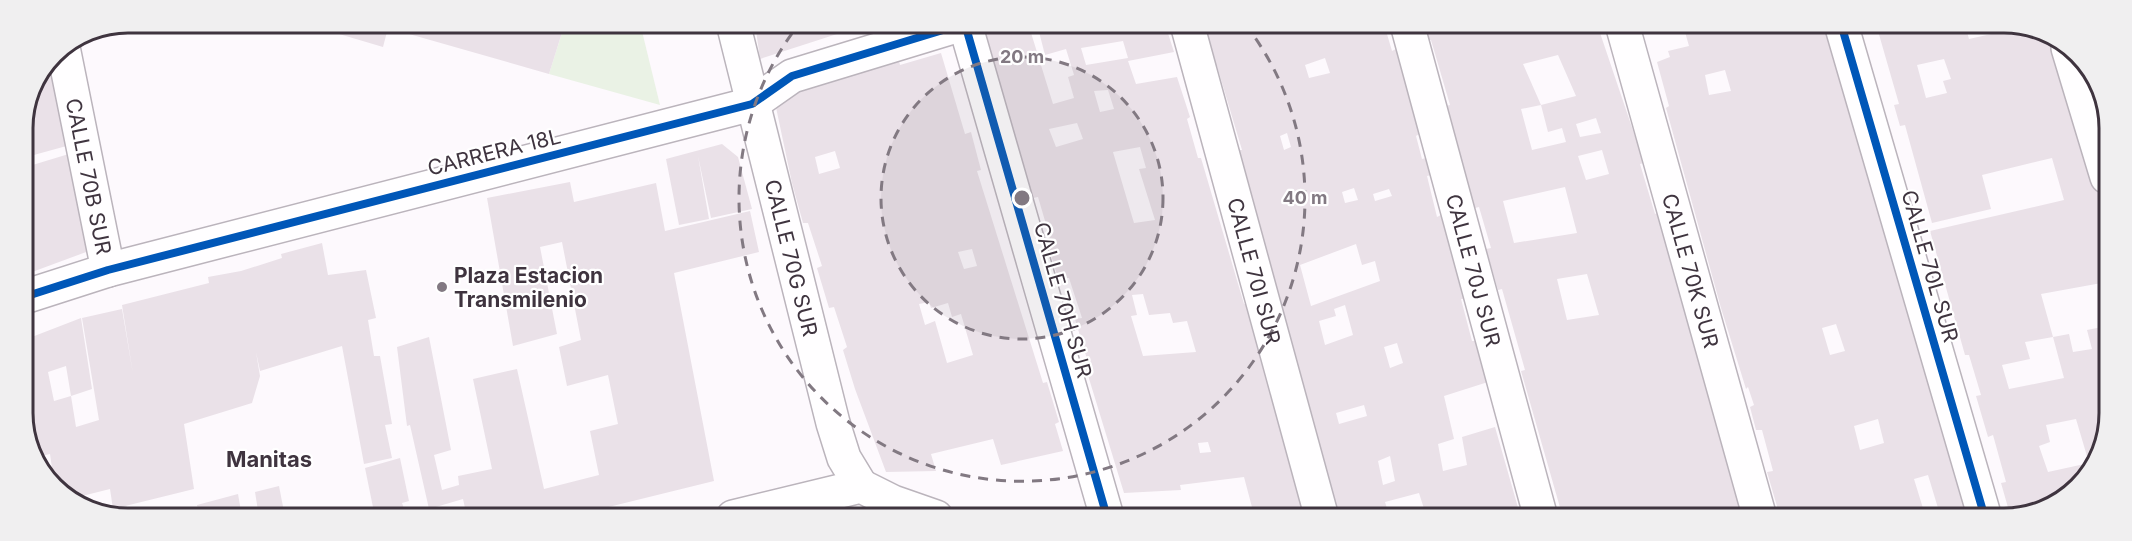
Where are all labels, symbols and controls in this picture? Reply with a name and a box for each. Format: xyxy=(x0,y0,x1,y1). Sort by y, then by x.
text: 20 m xyxy=(1000,46,1044,67)
street label: CALLE 70B SUR xyxy=(61,96,117,257)
street label: CARRERA 18L xyxy=(425,123,563,181)
street label: CALLE 70G SUR xyxy=(760,177,823,339)
text: 40 m xyxy=(1283,187,1328,208)
street label: CALLE 70L SUR xyxy=(1896,187,1964,345)
centre of rings xyxy=(1012,188,1032,208)
street label: CALLE 70J SUR xyxy=(1441,191,1506,349)
street label: CALLE 70K SUR xyxy=(1657,191,1724,351)
street label: CALLE 70I SUR xyxy=(1223,195,1286,347)
street label: CALLE 70H SUR xyxy=(1029,219,1097,381)
place label: Plaza Estacion Transmilenio xyxy=(454,263,603,312)
marker: Plaza Estacion Transmilenio xyxy=(435,280,449,294)
district label: Manitas xyxy=(226,446,312,472)

